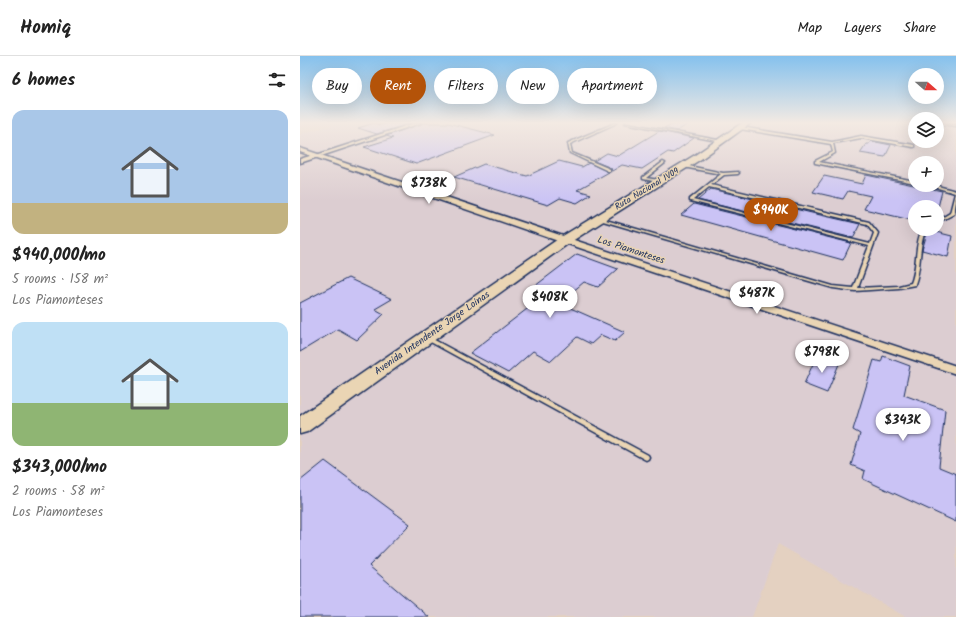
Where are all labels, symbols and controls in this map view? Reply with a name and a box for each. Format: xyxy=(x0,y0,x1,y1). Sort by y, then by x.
text: Homiq xyxy=(20,13,71,43)
text: Map xyxy=(798,17,822,39)
text: Layers xyxy=(844,17,882,39)
text: Share xyxy=(904,17,936,39)
text: 6 homes xyxy=(12,67,75,94)
chip: Buy xyxy=(312,68,362,104)
chip: Rent xyxy=(370,68,426,104)
chip: Filters xyxy=(434,68,498,104)
chip: New xyxy=(506,68,559,104)
chip: Apartment xyxy=(567,68,657,104)
north arrow xyxy=(908,68,944,104)
map controls xyxy=(908,68,944,236)
icon: filters xyxy=(266,69,288,91)
button: layers xyxy=(908,112,944,148)
icon: home xyxy=(114,136,186,208)
button: + xyxy=(908,156,944,192)
street label: Ruta Nacional 1V09 xyxy=(612,164,683,214)
pin: $738K xyxy=(401,171,457,205)
text: $738K xyxy=(411,173,447,194)
pin: $940K xyxy=(743,198,799,232)
text: $940K xyxy=(753,200,789,221)
button: − xyxy=(908,200,944,236)
street label: Los Piamonteses xyxy=(595,232,667,269)
text: $940,000/mo xyxy=(12,242,106,269)
text: 5 rooms · 158 m² xyxy=(12,269,108,290)
pin: $487K xyxy=(729,281,785,315)
text: $487K xyxy=(739,283,775,304)
pin: $408K xyxy=(522,285,578,319)
street label: Avenida Intendente Jorge Loinas xyxy=(371,286,494,379)
text: $408K xyxy=(532,287,568,308)
text: Los Piamonteses xyxy=(12,290,103,311)
pin: $798K xyxy=(794,340,850,374)
text: $798K xyxy=(804,342,840,363)
icon: home xyxy=(114,348,186,420)
pin: $343K xyxy=(875,408,931,442)
text: $343K xyxy=(885,410,921,431)
text: $343,000/mo xyxy=(12,454,107,481)
text: 2 rooms · 58 m² xyxy=(12,481,105,502)
text: Los Piamonteses xyxy=(12,502,103,523)

